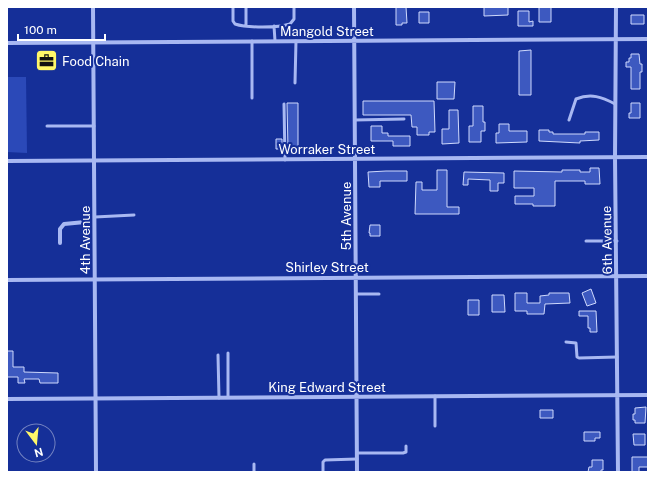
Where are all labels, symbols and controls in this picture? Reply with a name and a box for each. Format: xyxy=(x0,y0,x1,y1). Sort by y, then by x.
scale bar xyxy=(18,16,105,42)
text: 100 m xyxy=(24,23,57,37)
street label: Mangold Street xyxy=(280,24,374,39)
office icon: Food Chain xyxy=(34,48,60,74)
place label: Food Chain xyxy=(62,54,130,69)
street label: Worraker Street xyxy=(279,142,375,157)
street label: 5th Avenue xyxy=(339,182,354,250)
street label: 4th Avenue xyxy=(78,206,93,274)
street label: 6th Avenue xyxy=(599,206,615,274)
street label: Shirley Street xyxy=(285,260,369,275)
street label: King Edward Street xyxy=(268,380,386,395)
north arrow xyxy=(16,423,56,463)
text: N xyxy=(33,446,45,460)

